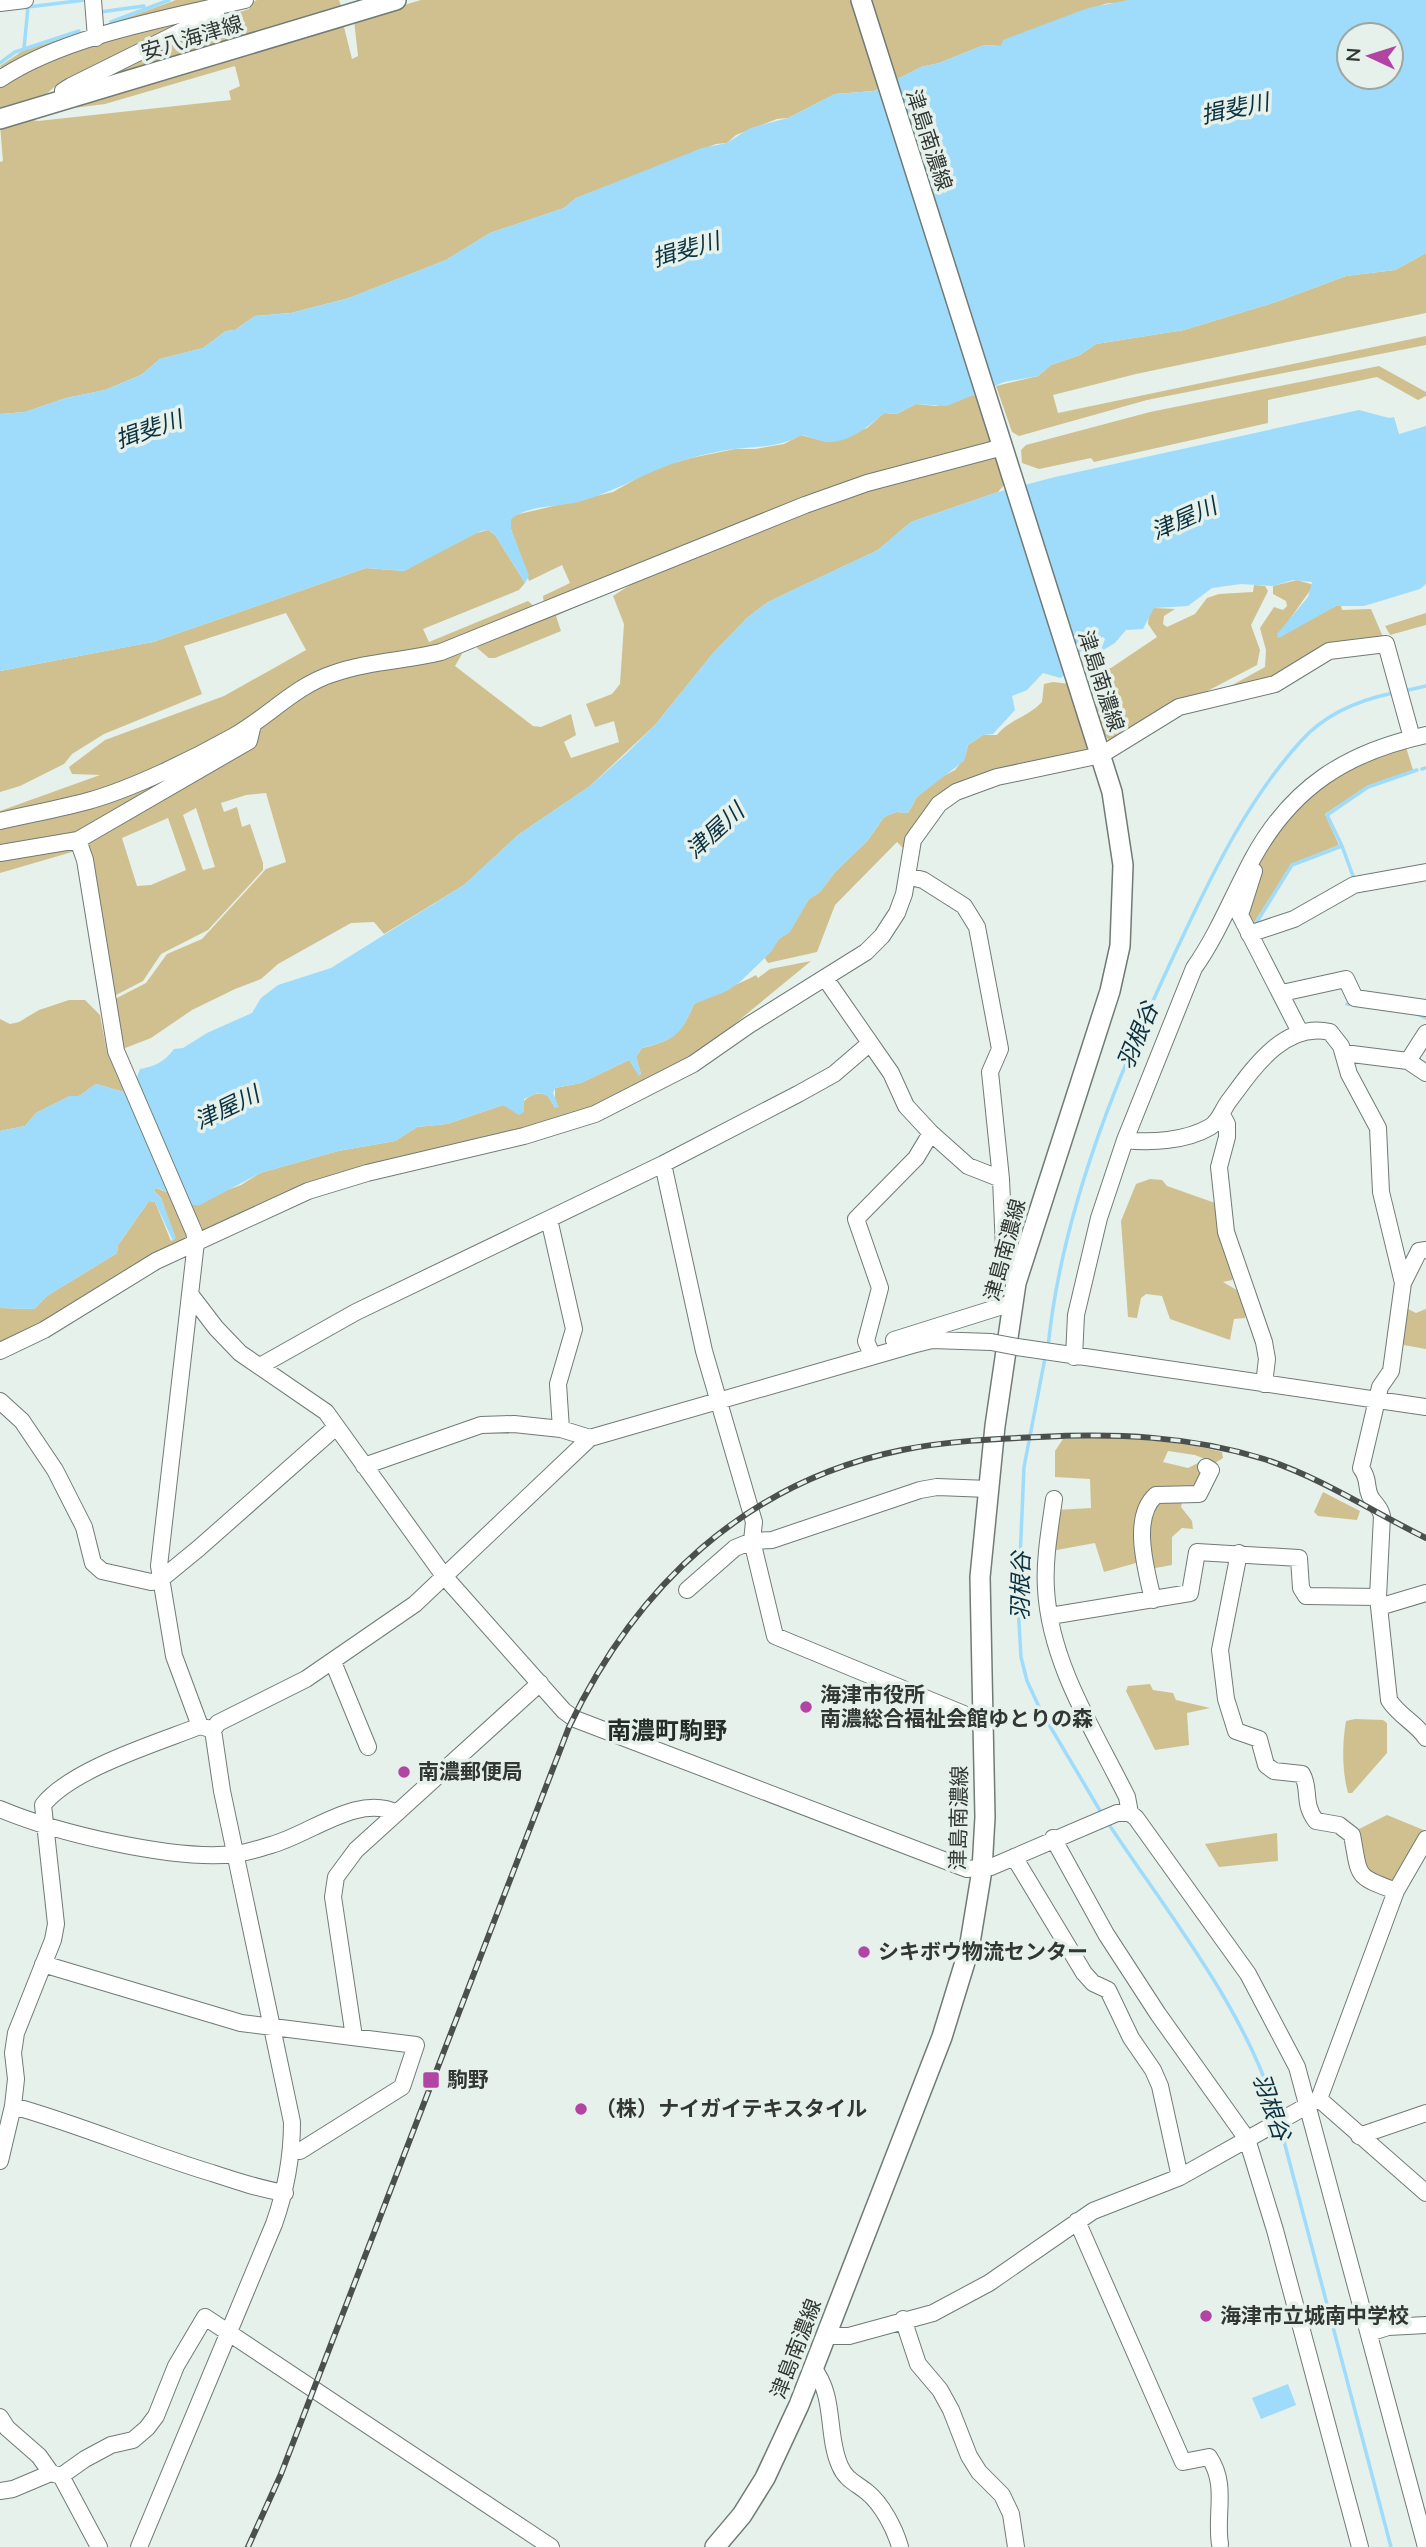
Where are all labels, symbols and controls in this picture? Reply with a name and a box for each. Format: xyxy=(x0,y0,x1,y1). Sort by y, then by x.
street label: 安八海津線 xyxy=(138,9,246,67)
north arrow xyxy=(1335,21,1405,91)
text: N xyxy=(1341,47,1368,63)
street label: 津島南濃線 xyxy=(899,86,959,194)
water label: 揖斐川 xyxy=(1198,86,1275,131)
water label: 揖斐川 xyxy=(649,225,726,274)
water label: 揖斐川 xyxy=(111,403,190,456)
water label: 津屋川 xyxy=(1146,490,1225,547)
street label: 津島南濃線 xyxy=(1071,627,1131,735)
water label: 津屋川 xyxy=(679,794,753,866)
water label: 羽根谷 xyxy=(1110,996,1167,1074)
water label: 津屋川 xyxy=(189,1078,267,1137)
street label: 津島南濃線 xyxy=(978,1196,1032,1304)
water label: 羽根谷 xyxy=(1005,1549,1037,1621)
place label: 海津市役所 南濃総合福祉会館ゆとりの森 xyxy=(820,1681,1093,1733)
marker: 海津市役所 南濃総合福祉会館ゆとりの森 xyxy=(798,1699,814,1715)
district label: 南濃町駒野 xyxy=(607,1715,727,1747)
place label: 南濃郵便局 xyxy=(418,1758,523,1786)
marker: 南濃郵便局 xyxy=(396,1764,412,1780)
street label: 津島南濃線 xyxy=(944,1765,974,1871)
place label: シキボウ物流センター xyxy=(878,1938,1088,1966)
marker: シキボウ物流センター xyxy=(856,1944,872,1960)
place label: 駒野 xyxy=(447,2066,489,2094)
water label: 羽根谷 xyxy=(1245,2069,1298,2147)
marker: 駒野 xyxy=(421,2070,441,2090)
place label: （株）ナイガイテキスタイル xyxy=(595,2095,867,2123)
marker: （株）ナイガイテキスタイル xyxy=(573,2101,589,2117)
street label: 津島南濃線 xyxy=(764,2295,828,2403)
place label: 海津市立城南中学校 xyxy=(1220,2302,1409,2330)
marker: 海津市立城南中学校 xyxy=(1198,2308,1214,2324)

